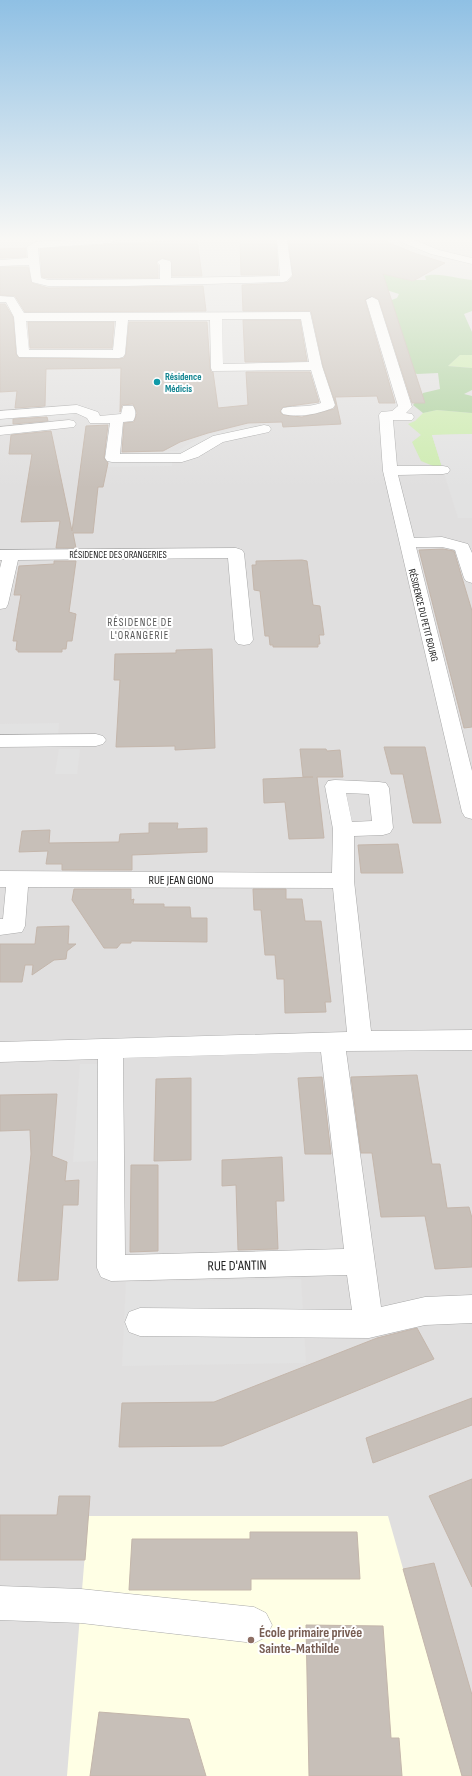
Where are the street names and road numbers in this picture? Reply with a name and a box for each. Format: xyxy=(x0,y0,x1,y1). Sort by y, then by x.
street label: RÉSIDENCE DES ORANGERIES xyxy=(69,549,167,561)
street label: RÉSIDENCE DU PETIT BOURG xyxy=(406,568,440,663)
street label: RUE JEAN GIONO xyxy=(148,873,214,888)
street label: RUE D'ANTIN xyxy=(207,1256,267,1275)

